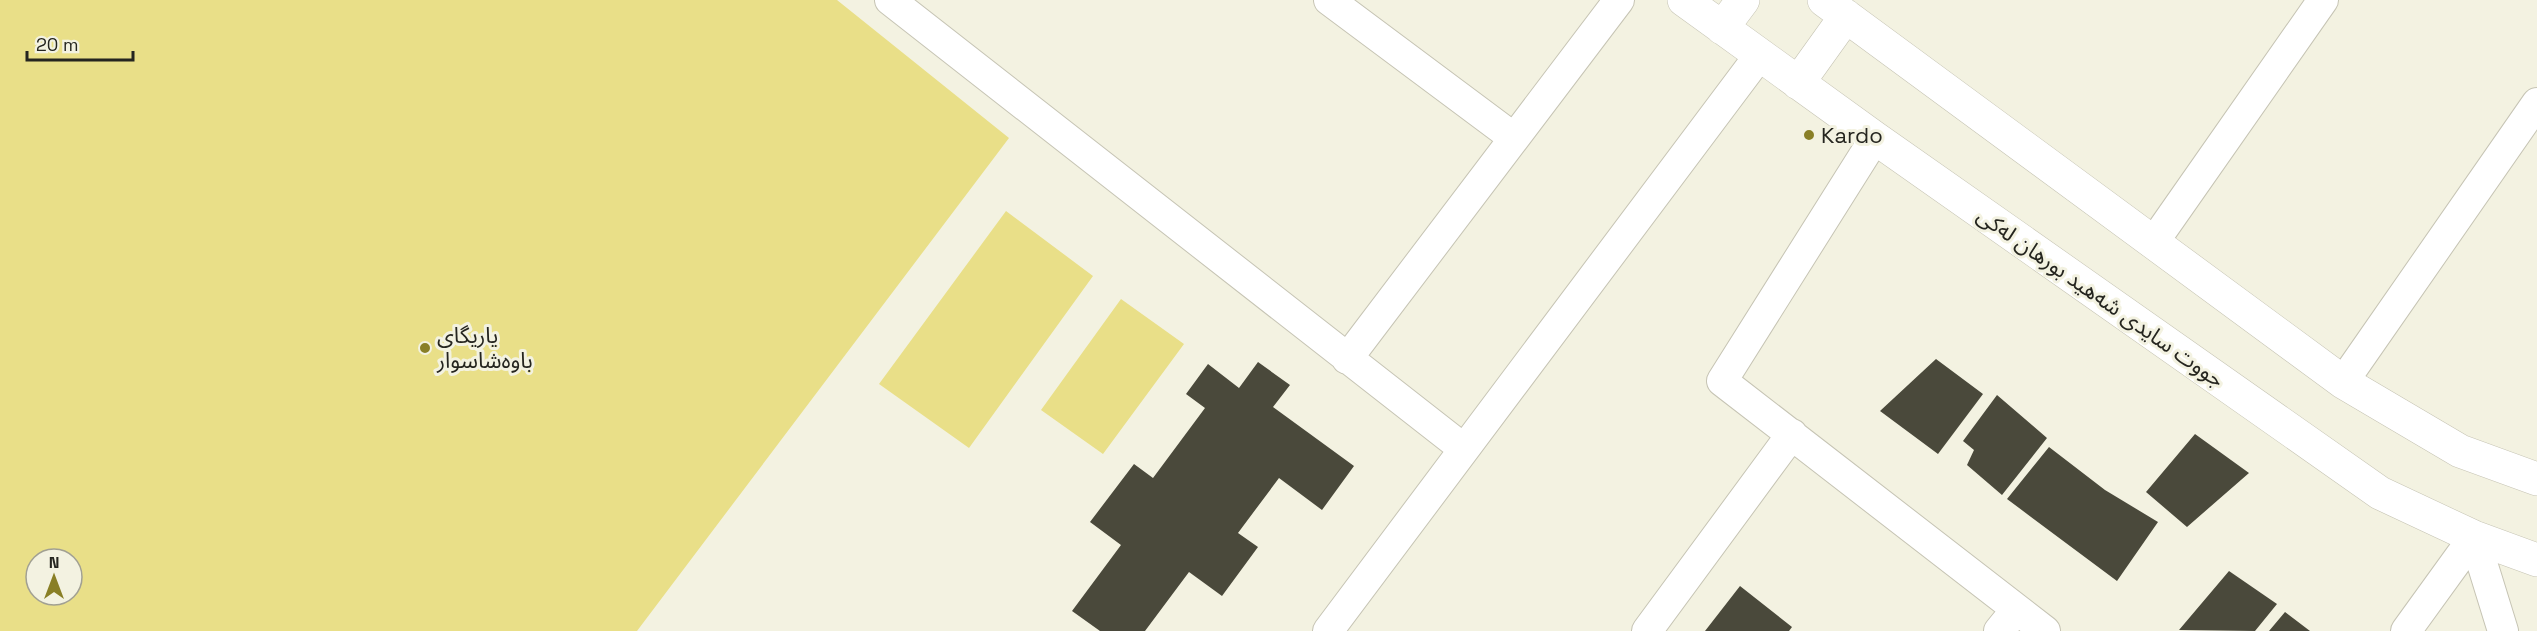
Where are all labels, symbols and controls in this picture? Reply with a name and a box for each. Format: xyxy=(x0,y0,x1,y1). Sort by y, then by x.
scale bar xyxy=(27,24,134,62)
text: 20 m xyxy=(36,33,79,56)
place label: Kardo xyxy=(1821,121,1883,149)
marker: Kardo xyxy=(1802,128,1816,142)
street label: جووت سایدی شەهید بورهان لەکی xyxy=(1972,201,2230,393)
place label: یاریگای باوەشاسوار xyxy=(436,321,533,374)
marker: یاریگای باوەشاسوار xyxy=(418,341,432,355)
north arrow xyxy=(24,547,84,607)
text: N xyxy=(49,552,59,573)

